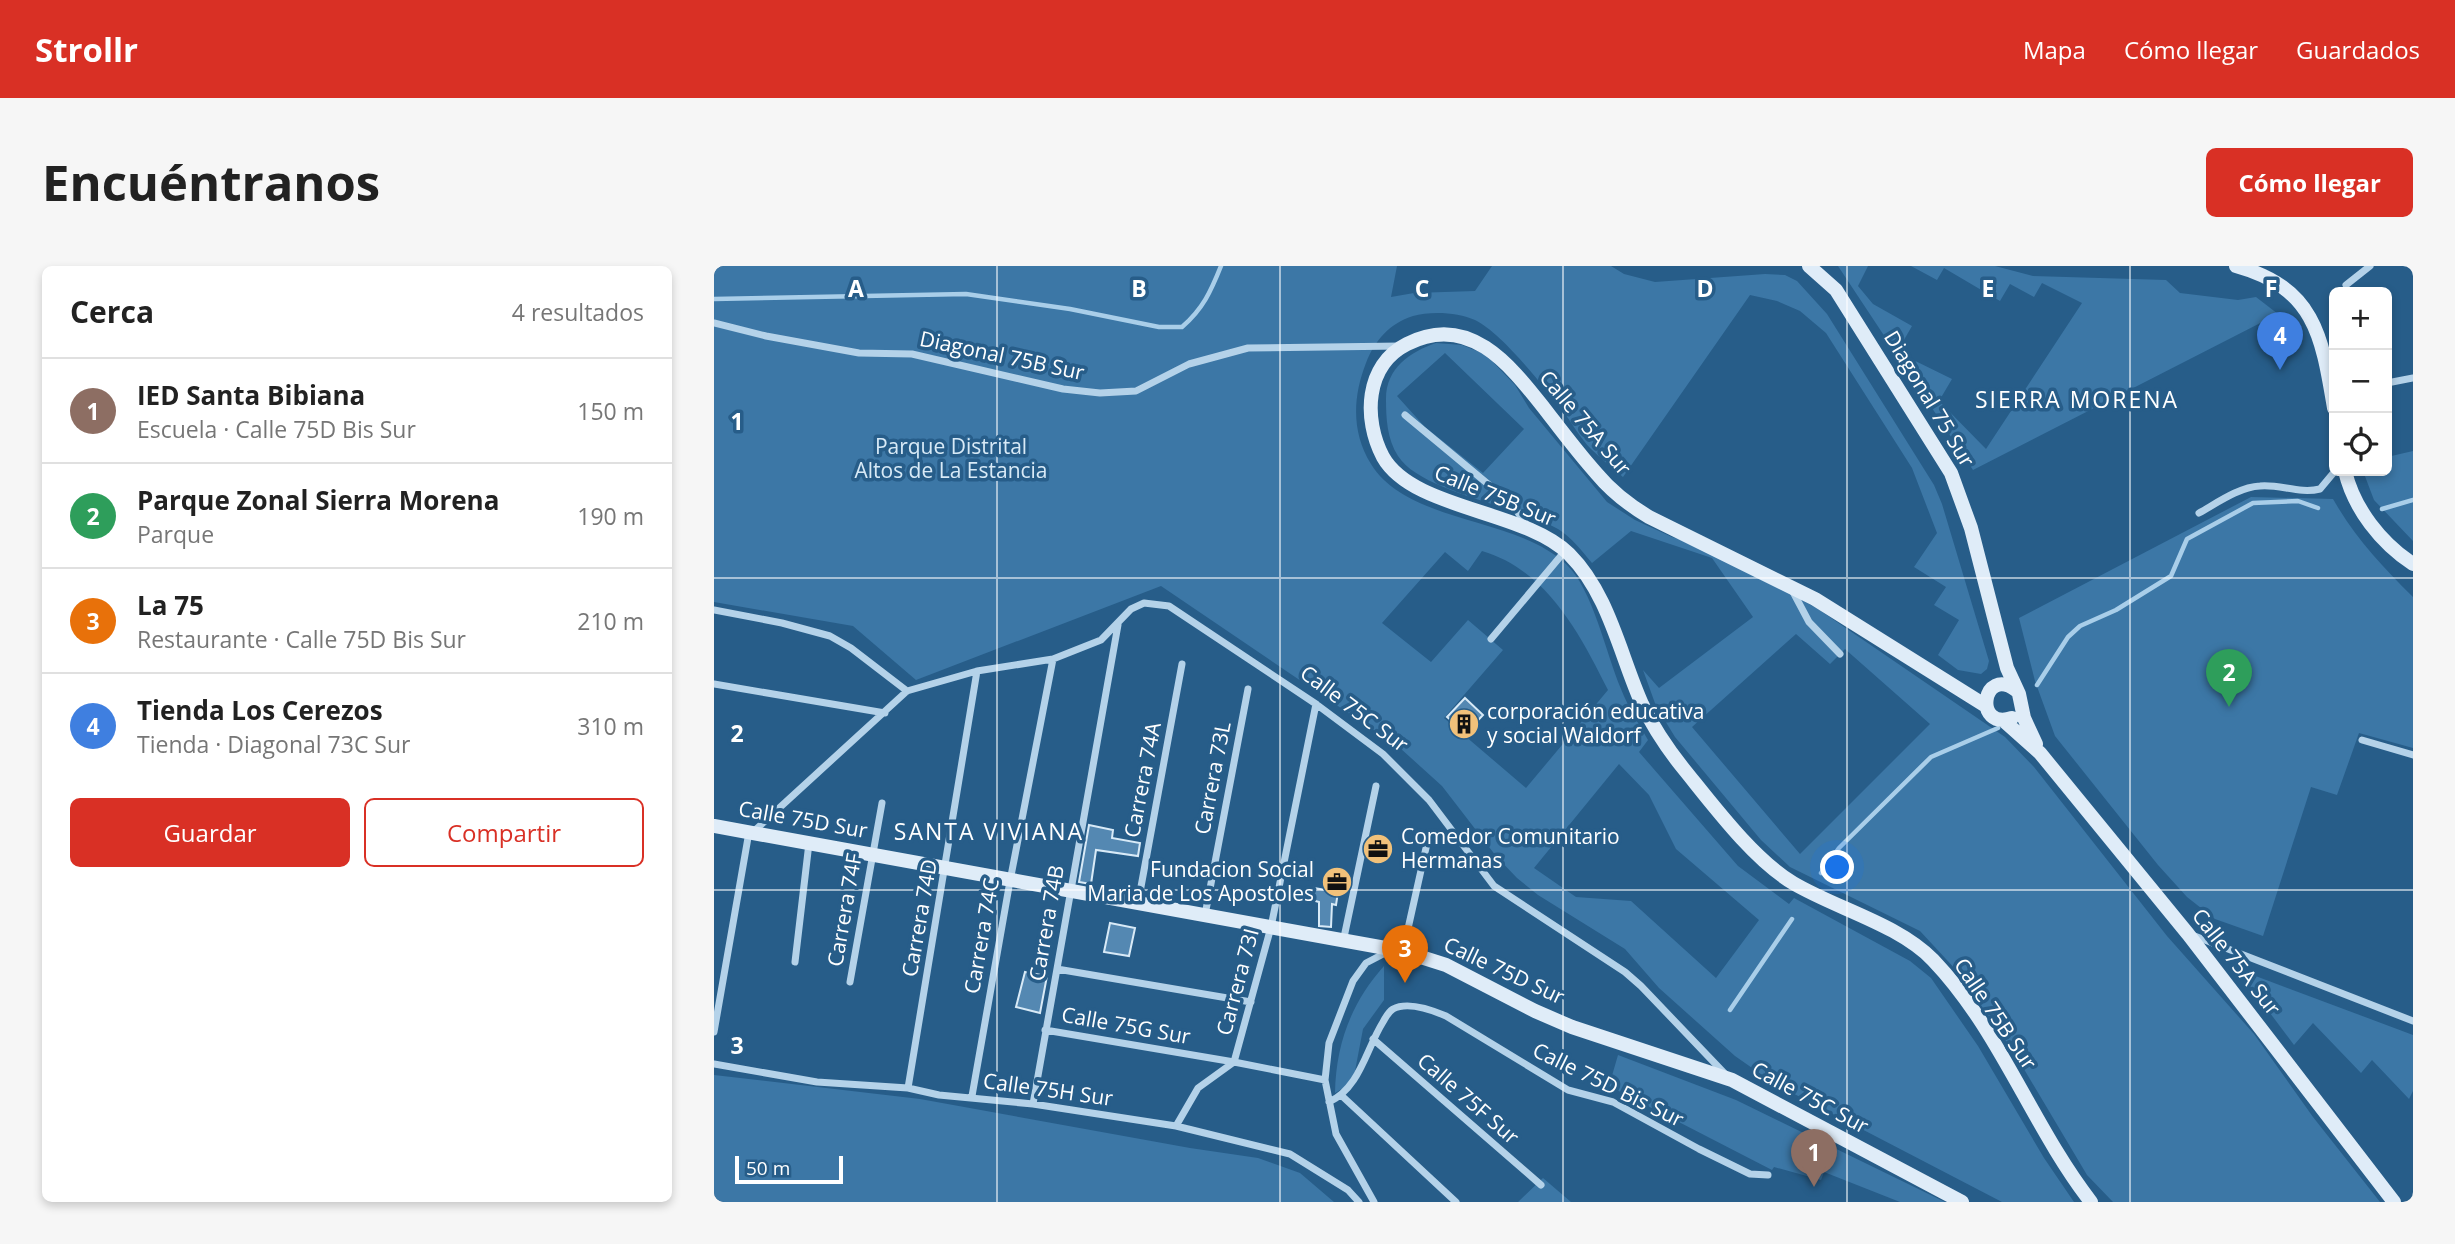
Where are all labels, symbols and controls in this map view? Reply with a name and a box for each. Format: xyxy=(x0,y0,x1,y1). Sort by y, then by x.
text: Strollr xyxy=(35,27,138,72)
text: Mapa xyxy=(2023,33,2086,66)
text: Cómo llegar xyxy=(2124,33,2258,66)
text: Guardados xyxy=(2296,33,2420,66)
button: Cómo llegar xyxy=(2206,148,2413,217)
text: Encuéntranos xyxy=(42,149,380,215)
text: A xyxy=(848,272,864,304)
text: B xyxy=(1131,272,1147,304)
text: C xyxy=(1415,272,1429,304)
text: D xyxy=(1696,272,1714,304)
text: E xyxy=(1982,272,1994,304)
text: F xyxy=(2265,272,2277,304)
map controls xyxy=(2329,287,2392,476)
button: + xyxy=(2329,287,2392,350)
text: Cerca xyxy=(70,291,154,332)
text: 4 resultados xyxy=(512,296,644,328)
pin: 4 xyxy=(2257,312,2303,370)
street label: Diagonal 75B Sur xyxy=(917,324,1087,386)
street label: Diagonal 75 Sur xyxy=(1878,325,1982,472)
button: − xyxy=(2329,350,2392,413)
street label: Calle 75A Sur xyxy=(1534,364,1638,481)
text: IED Santa Bibiana xyxy=(137,377,365,413)
district label: SIERRA MORENA xyxy=(1975,383,2179,415)
text: 1 xyxy=(86,395,100,427)
text: 150 m xyxy=(577,395,644,427)
text: 1 xyxy=(730,405,744,437)
text: Escuela · Calle 75D Bis Sur xyxy=(137,413,416,445)
button: locate xyxy=(2329,413,2392,476)
park label: Parque Distrital Altos de La Estancia xyxy=(854,432,1048,484)
street label: Calle 75B Sur xyxy=(1430,458,1561,532)
text: Parque Zonal Sierra Morena xyxy=(137,482,499,518)
text: 2 xyxy=(86,500,100,532)
text: 190 m xyxy=(577,500,644,532)
text: Parque xyxy=(137,518,214,550)
text: La 75 xyxy=(137,587,204,623)
text: 3 xyxy=(86,605,100,637)
text: 210 m xyxy=(577,605,644,637)
text: Restaurante · Calle 75D Bis Sur xyxy=(137,623,466,655)
pin: 2 xyxy=(2206,649,2252,707)
street label: Calle 75C Sur xyxy=(1295,658,1415,758)
text: Tienda Los Cerezos xyxy=(137,692,383,728)
place label: corporación educativa y social Waldorf xyxy=(1487,697,1705,749)
building icon: corporación educativa y social Waldorf xyxy=(1447,707,1481,741)
text: 4 xyxy=(86,710,100,742)
text: 310 m xyxy=(577,710,644,742)
text: 2 xyxy=(730,717,744,749)
street label: Carrera 74A xyxy=(1117,719,1167,840)
street label: Carrera 73L xyxy=(1187,719,1237,837)
text: Tienda · Diagonal 73C Sur xyxy=(137,728,410,760)
street label: Calle 75D Sur xyxy=(737,794,870,844)
button: Guardar xyxy=(70,798,350,867)
button: Compartir xyxy=(364,798,644,867)
district label: SANTA VIVIANA xyxy=(894,815,1084,847)
place label: Comedor Comunitario Hermanas xyxy=(1401,822,1620,874)
office icon: Comedor Comunitario Hermanas xyxy=(1361,832,1395,866)
your location xyxy=(1820,850,1854,884)
street label: Carrera 74F xyxy=(820,851,868,969)
place label: Fundacion Social Maria de Los Apostoles xyxy=(1087,855,1314,907)
street label: Carrera 74D xyxy=(895,857,943,979)
street label: Carrera 74B xyxy=(1022,863,1070,983)
office icon: Fundacion Social Maria de Los Apostoles xyxy=(1320,865,1354,899)
street label: Carrera 74C xyxy=(957,876,1005,996)
street label: Calle 75A Sur xyxy=(2186,902,2288,1021)
street label: Carrera 73I xyxy=(1209,925,1265,1038)
pin: 3 xyxy=(1382,925,1428,983)
street label: Calle 75D Sur xyxy=(1439,930,1570,1011)
street label: Calle 75B Sur xyxy=(1948,952,2044,1075)
street label: Calle 75G Sur xyxy=(1059,1000,1193,1050)
text: 3 xyxy=(730,1029,744,1061)
street label: Calle 75D Bis Sur xyxy=(1528,1035,1689,1133)
street label: Calle 75F Sur xyxy=(1412,1046,1526,1150)
street label: Calle 75C Sur xyxy=(1747,1055,1874,1140)
street label: Calle 75H Sur xyxy=(981,1066,1115,1112)
pin: 1 xyxy=(1791,1129,1837,1187)
scale bar xyxy=(735,1153,844,1185)
text: 50 m xyxy=(746,1155,790,1181)

